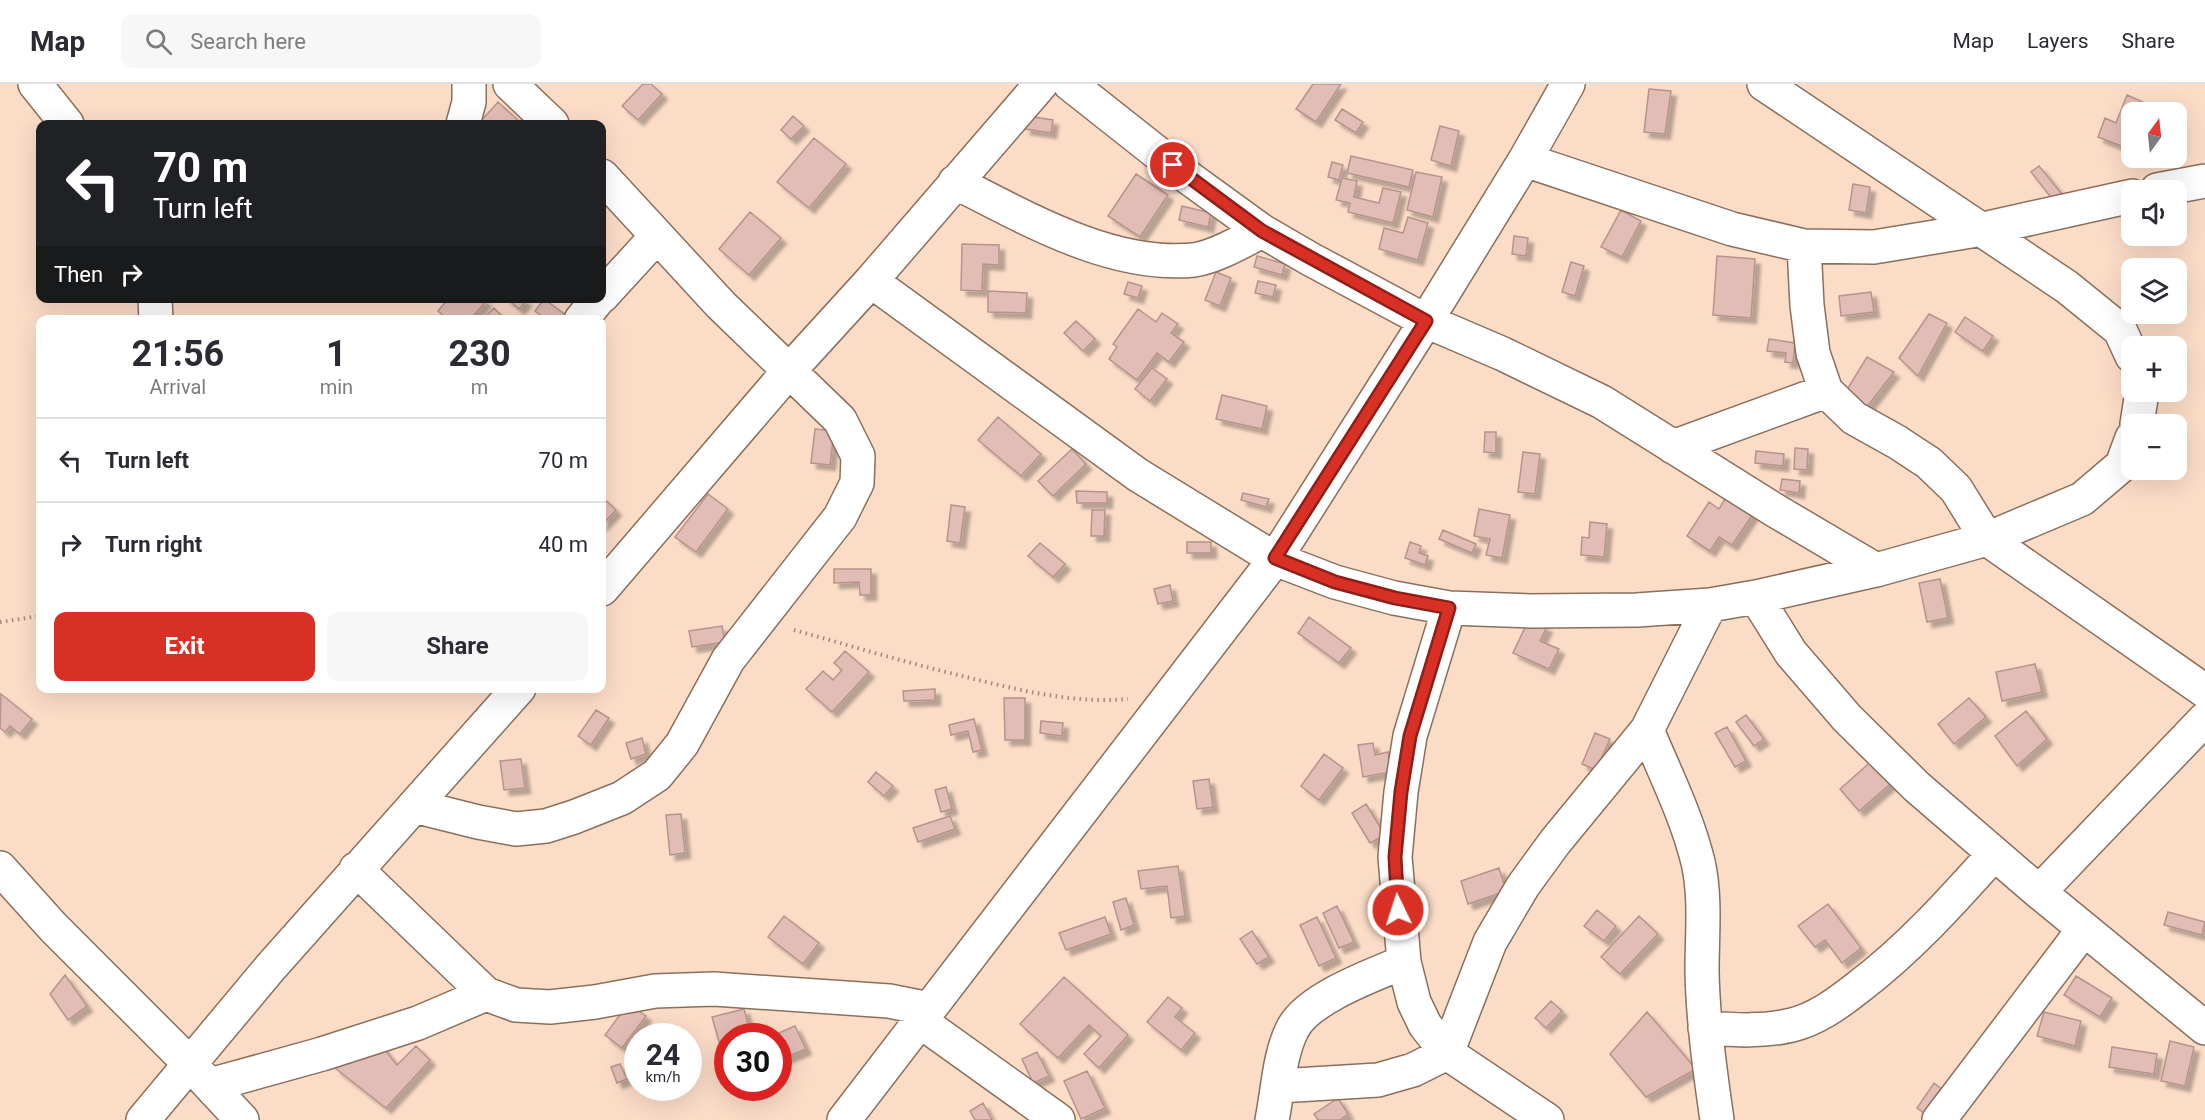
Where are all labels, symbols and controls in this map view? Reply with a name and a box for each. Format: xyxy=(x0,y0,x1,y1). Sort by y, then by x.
search box xyxy=(121,14,541,68)
text: Map xyxy=(30,25,85,58)
icon: search xyxy=(142,25,175,58)
text: Search here xyxy=(190,29,306,54)
text: Map xyxy=(1952,29,1994,53)
text: Layers xyxy=(2027,29,2088,53)
text: Share xyxy=(2121,29,2175,53)
north arrow xyxy=(2121,102,2187,168)
map controls xyxy=(2121,102,2187,480)
pin xyxy=(1147,139,1198,190)
text: 70 m xyxy=(153,143,248,192)
icon: left xyxy=(54,144,132,222)
icon: arrive xyxy=(1156,148,1189,181)
button: sound xyxy=(2121,180,2187,246)
text: Turn left xyxy=(153,193,253,225)
icon: right xyxy=(115,258,148,291)
button: layers xyxy=(2121,258,2187,324)
text: Then xyxy=(54,262,103,287)
text: 21:56 xyxy=(131,333,224,375)
text: 1 xyxy=(326,333,347,375)
text: 230 xyxy=(449,333,511,375)
button: + xyxy=(2121,336,2187,402)
text: Arrival xyxy=(149,375,206,399)
text: min xyxy=(320,375,353,399)
text: m xyxy=(471,375,488,399)
button: − xyxy=(2121,414,2187,480)
icon: left xyxy=(54,444,87,477)
text: Turn left xyxy=(105,448,189,473)
text: 70 m xyxy=(539,448,588,473)
icon: right xyxy=(54,528,87,561)
text: Turn right xyxy=(105,532,202,557)
text: 40 m xyxy=(539,532,588,557)
button: Exit xyxy=(54,612,315,681)
button: Share xyxy=(327,612,588,681)
position arrow xyxy=(1366,878,1430,942)
speed limit sign: 30 xyxy=(714,1023,792,1101)
text: 24 xyxy=(646,1037,680,1072)
text: km/h xyxy=(645,1068,681,1086)

